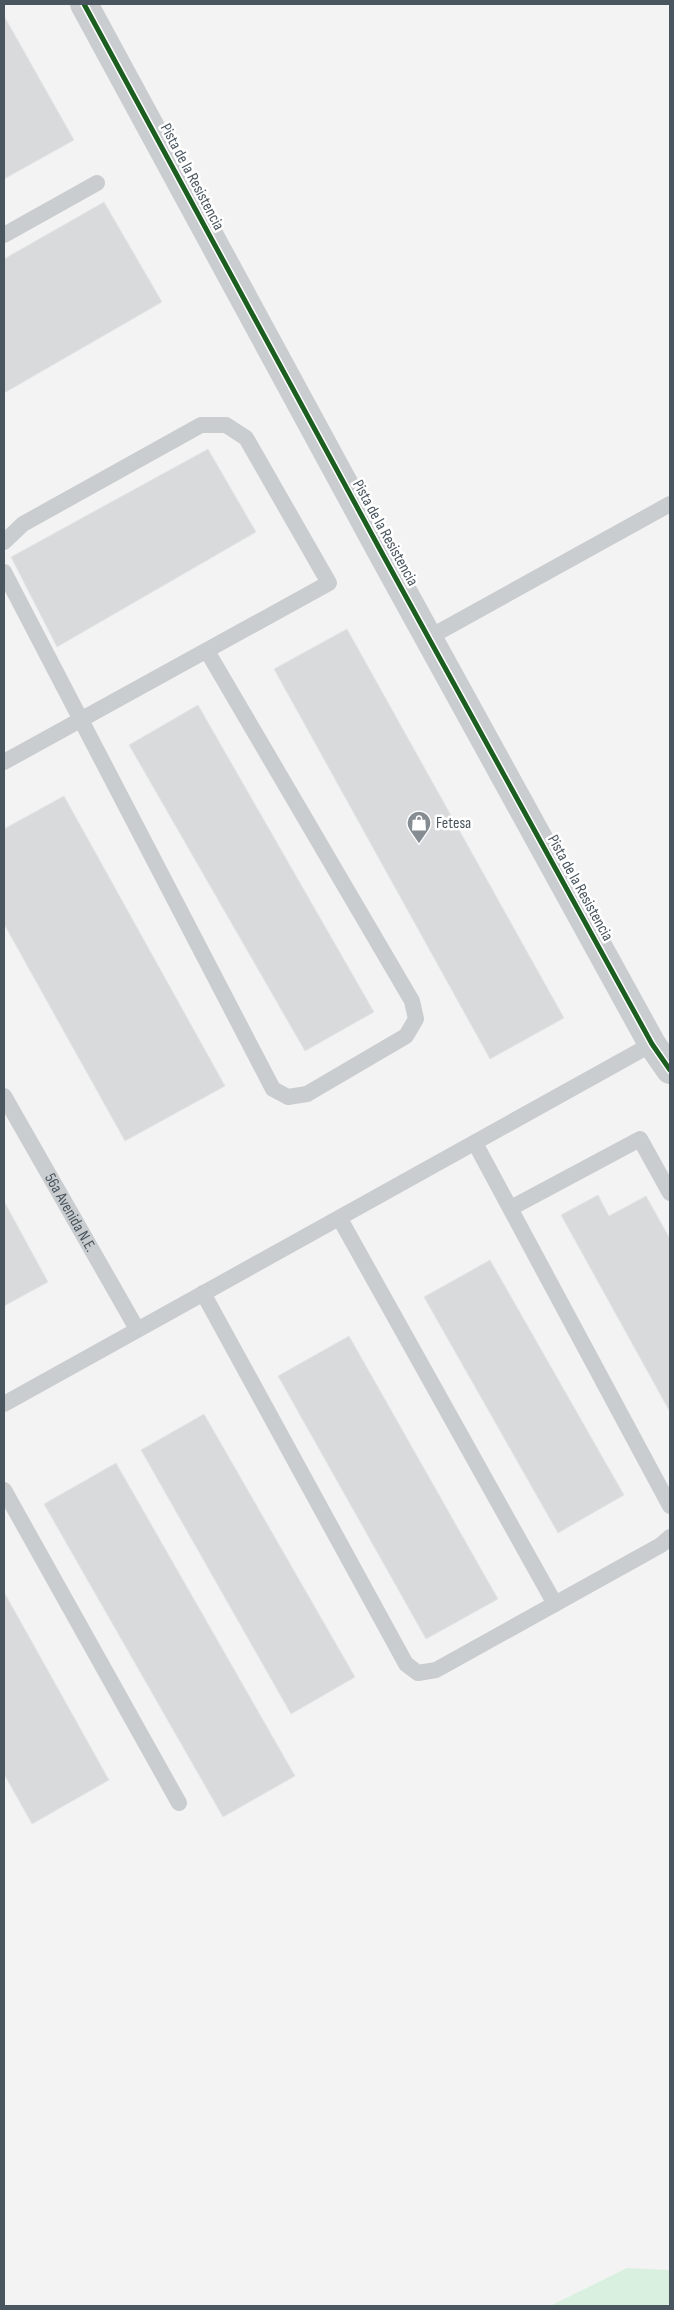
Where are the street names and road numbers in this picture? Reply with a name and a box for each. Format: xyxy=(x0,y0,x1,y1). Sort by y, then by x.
street label: Pista de la Resistencia xyxy=(156,120,228,234)
street label: Pista de la Resistencia xyxy=(348,477,422,589)
street label: Pista de la Resistencia xyxy=(543,832,617,944)
street label: 56a Avenida N.E. xyxy=(41,1170,100,1255)

